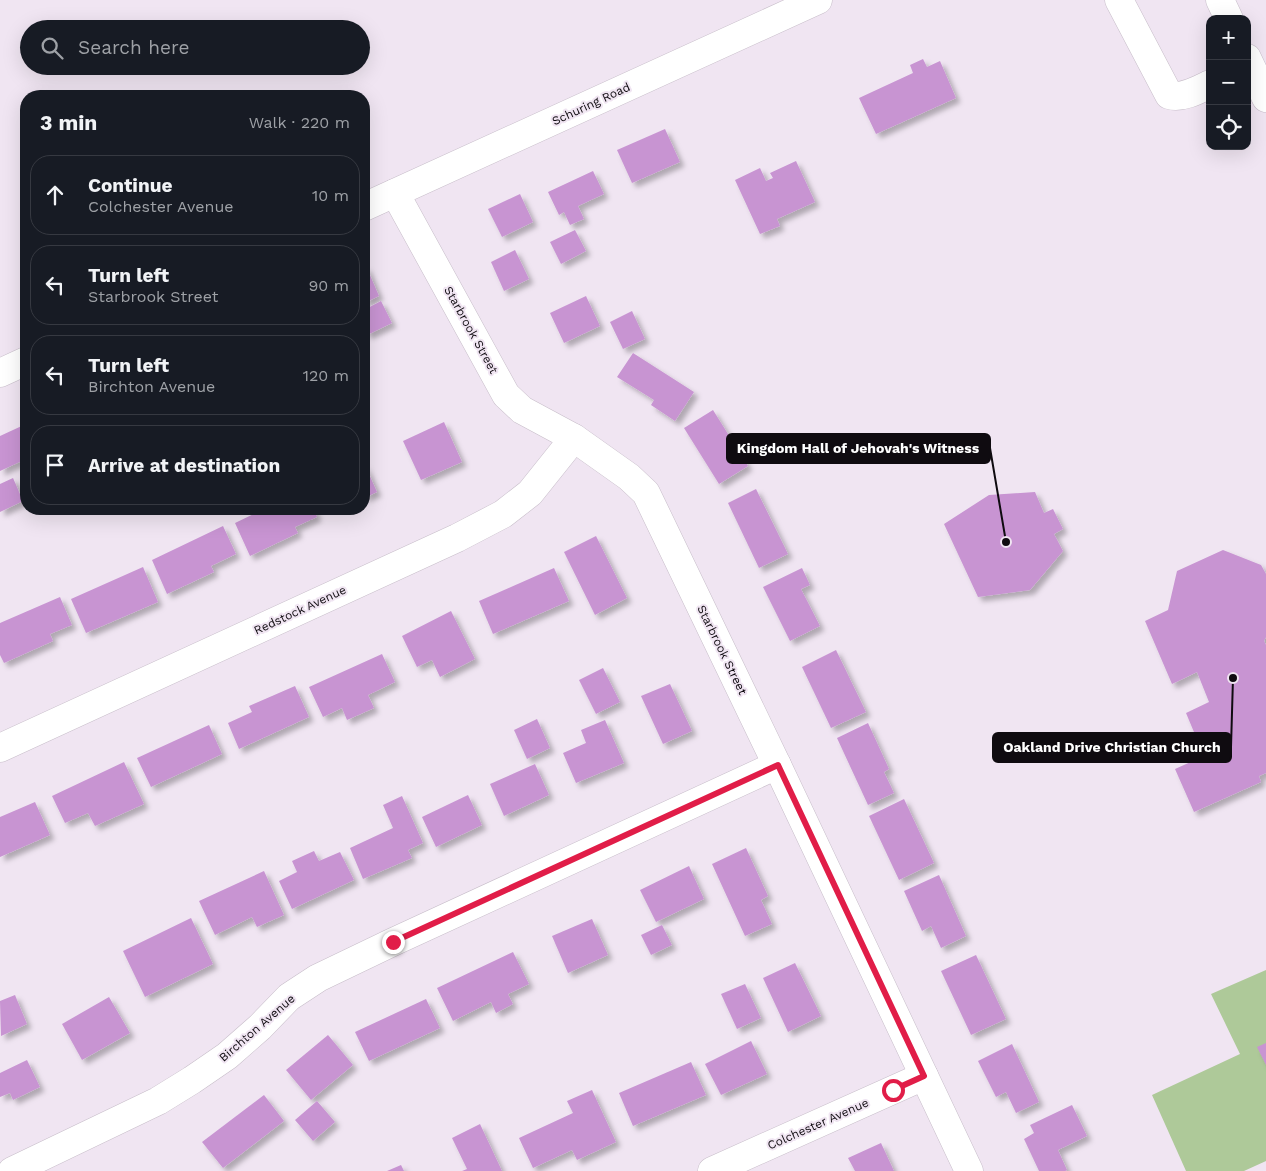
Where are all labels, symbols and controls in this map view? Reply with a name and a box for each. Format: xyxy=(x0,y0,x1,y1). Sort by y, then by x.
map controls xyxy=(1206,15,1251,150)
button: + xyxy=(1206,15,1251,60)
search box xyxy=(20,20,370,75)
icon: search xyxy=(38,34,66,62)
text: Search here xyxy=(78,36,189,59)
button: − xyxy=(1206,60,1251,105)
street label: Schuring Road xyxy=(550,80,632,128)
button: locate xyxy=(1206,105,1251,150)
text: 3 min xyxy=(40,110,97,135)
text: Walk · 220 m xyxy=(249,113,350,132)
text: Continue xyxy=(88,174,172,197)
icon: ahead xyxy=(41,181,69,209)
text: 10 m xyxy=(312,186,349,205)
text: Colchester Avenue xyxy=(88,197,234,216)
text: Turn left xyxy=(88,264,169,287)
icon: left xyxy=(41,271,69,299)
text: 90 m xyxy=(308,276,349,295)
street label: Starbrook Street xyxy=(441,284,501,376)
text: Starbrook Street xyxy=(88,287,218,306)
text: Turn left xyxy=(88,354,169,377)
icon: left xyxy=(41,361,69,389)
text: 120 m xyxy=(303,366,349,385)
text: Birchton Avenue xyxy=(88,377,215,396)
callout: Kingdom Hall of Jehovah's Witness xyxy=(727,434,990,463)
text: Kingdom Hall of Jehovah's Witness xyxy=(737,440,980,456)
icon: arrive xyxy=(41,451,69,479)
text: Arrive at destination xyxy=(88,454,280,477)
street label: Redstock Avenue xyxy=(252,582,348,637)
street label: Starbrook Street xyxy=(694,603,750,697)
callout: Oakland Drive Christian Church xyxy=(993,733,1231,762)
text: Oakland Drive Christian Church xyxy=(1003,739,1221,755)
route end xyxy=(382,931,405,954)
street label: Birchton Avenue xyxy=(216,991,298,1065)
route start xyxy=(882,1079,905,1102)
street label: Colchester Avenue xyxy=(765,1095,871,1153)

